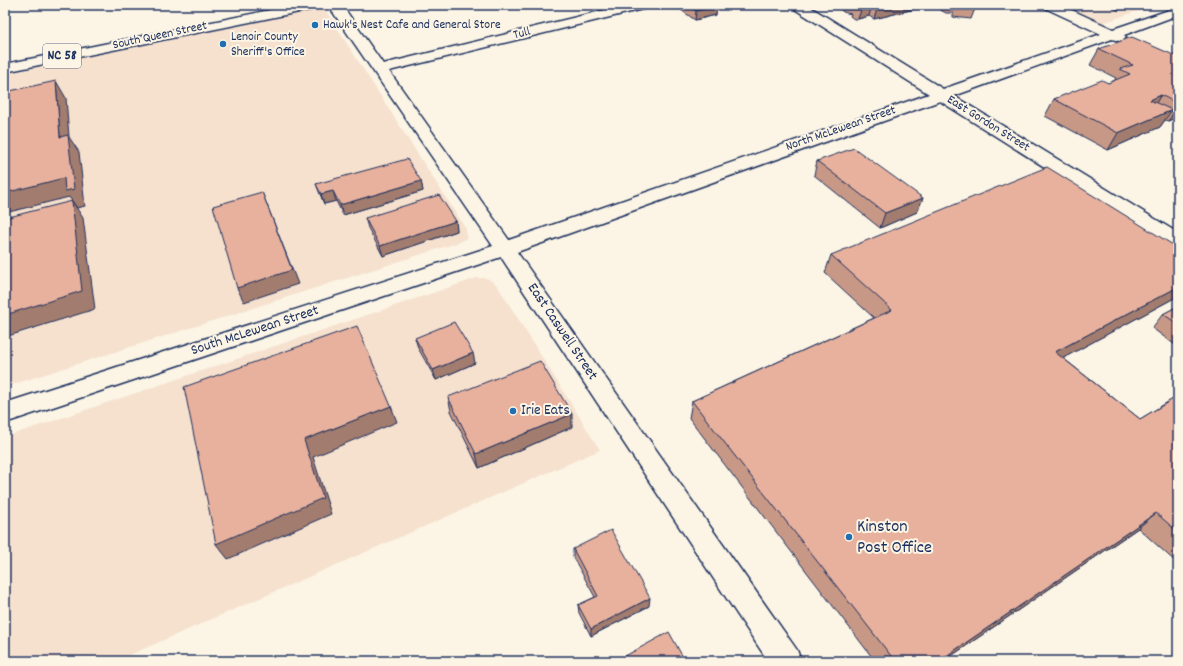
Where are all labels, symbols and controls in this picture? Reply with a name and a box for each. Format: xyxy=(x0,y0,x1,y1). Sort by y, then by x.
place label: Hawk's Nest Cafe and General Store xyxy=(323,16,501,35)
street label: South Queen Street xyxy=(111,17,209,55)
marker: Hawk's Nest Cafe and General Store xyxy=(310,20,320,30)
street label: Tull xyxy=(511,23,533,45)
place label: Lenoir County Sheriff's Office xyxy=(231,28,305,62)
marker: Lenoir County Sheriff's Office xyxy=(218,39,228,49)
road number: NC 58 xyxy=(43,44,81,68)
street label: East Gordon Street xyxy=(943,91,1033,157)
street label: North McLewean Street xyxy=(783,101,899,157)
street label: East Caswell Street xyxy=(521,279,603,385)
street label: South McLewean Street xyxy=(188,300,322,362)
place label: Irie Eats xyxy=(521,400,570,422)
marker: Irie Eats xyxy=(508,406,518,416)
place label: Kinston Post Office xyxy=(857,515,932,561)
marker: Kinston Post Office xyxy=(844,532,854,542)

